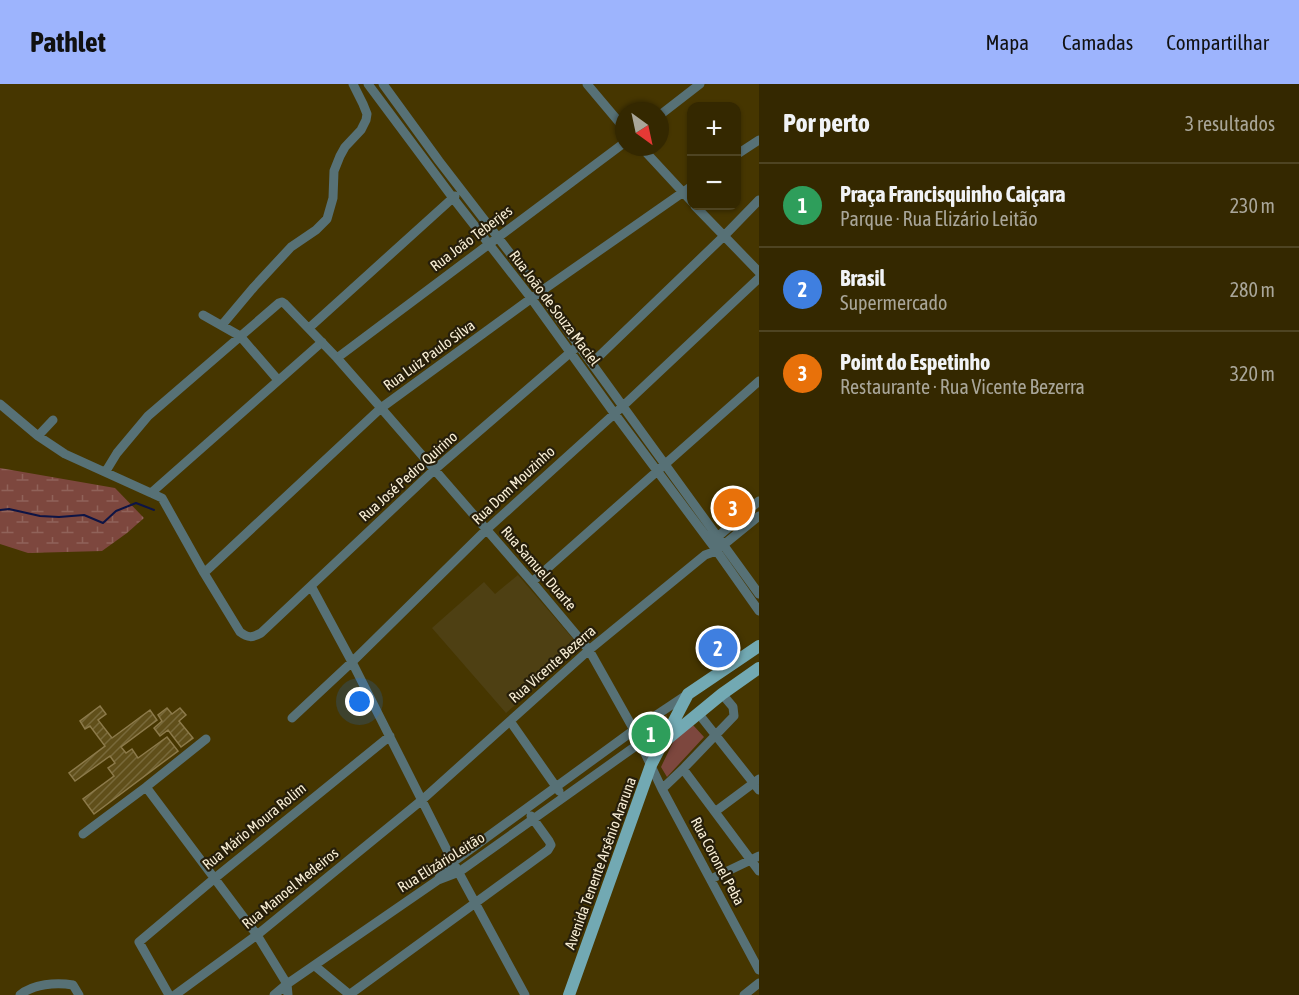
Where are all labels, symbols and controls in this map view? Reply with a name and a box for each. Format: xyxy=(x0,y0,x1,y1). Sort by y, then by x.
text: Pathlet xyxy=(30,26,106,58)
text: Mapa xyxy=(985,30,1029,54)
text: Camadas xyxy=(1062,30,1133,54)
text: Compartilhar xyxy=(1166,30,1269,54)
north arrow xyxy=(615,102,669,156)
map controls xyxy=(687,102,741,210)
button: + xyxy=(687,102,741,156)
text: Por perto xyxy=(783,108,870,138)
text: 3 resultados xyxy=(1185,112,1275,135)
button: − xyxy=(687,156,741,210)
text: Praça Francisquinho Caiçara xyxy=(840,181,1065,207)
text: 1 xyxy=(798,194,807,217)
text: 230 m xyxy=(1230,194,1275,217)
street label: Rua João Teberjes xyxy=(427,202,515,274)
text: Parque · Rua Elizário Leitão xyxy=(840,207,1038,230)
street label: Rua João de Souza Maciel xyxy=(506,247,604,369)
text: Brasil xyxy=(840,265,885,291)
text: 2 xyxy=(798,278,807,301)
text: 280 m xyxy=(1230,278,1275,301)
text: Supermercado xyxy=(840,291,947,314)
street label: Rua Luiz Paulo Silva xyxy=(380,316,478,394)
text: Point do Espetinho xyxy=(840,349,990,375)
text: 3 xyxy=(798,362,807,385)
text: 320 m xyxy=(1230,362,1275,385)
text: Restaurante · Rua Vicente Bezerra xyxy=(840,375,1085,398)
street label: Rua José Pedro Quirino xyxy=(355,428,461,524)
street label: Rua Dom Mouzinho xyxy=(468,442,558,528)
pin: 3 xyxy=(714,486,752,530)
street label: Rua Samuel Duarte xyxy=(498,522,580,614)
street label: Rua Vicente Bezerra xyxy=(505,622,599,706)
pin: 2 xyxy=(698,626,738,670)
your location xyxy=(345,687,374,716)
pin: 1 xyxy=(632,712,670,756)
street label: Avenida Tenente Arsênio Araruna xyxy=(561,775,639,951)
street label: Rua Mário Moura Rolim xyxy=(199,779,309,873)
street label: Rua Coronel Peba xyxy=(688,814,748,908)
street label: Rua ElizárioLeitão xyxy=(394,828,488,896)
street label: Rua Manoel Medeiros xyxy=(238,844,342,932)

